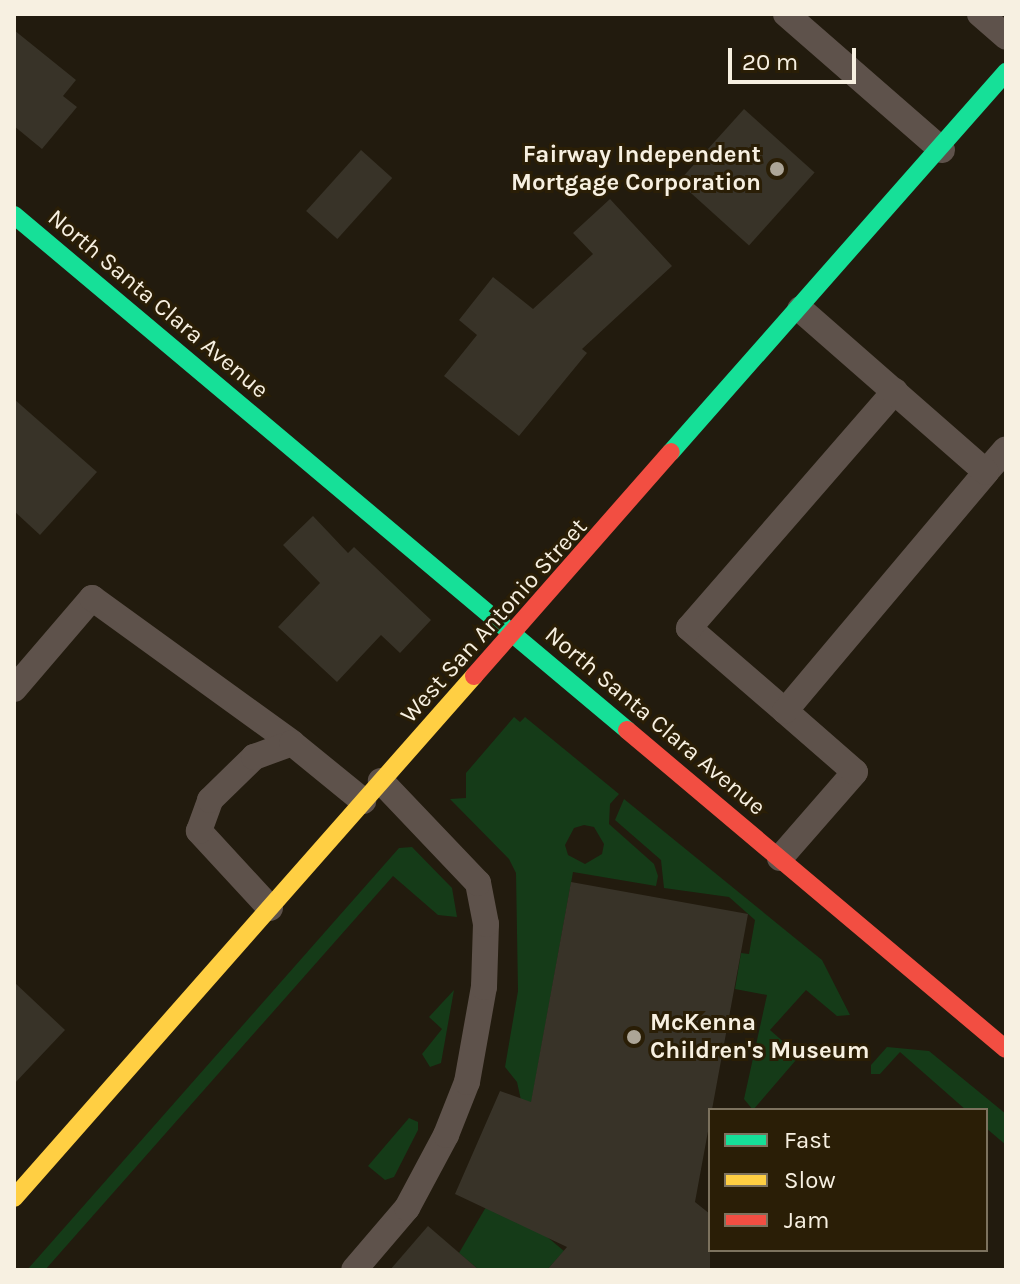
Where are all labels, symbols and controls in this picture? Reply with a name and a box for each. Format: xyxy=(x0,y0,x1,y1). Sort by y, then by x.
scale bar xyxy=(732,32,860,82)
text: 20 m xyxy=(742,48,798,76)
place label: Fairway Independent Mortgage Corporation xyxy=(511,141,761,197)
marker: Fairway Independent Mortgage Corporation xyxy=(768,160,786,178)
street label: North Santa Clara Avenue xyxy=(42,203,274,405)
street label: West San Antonio Street xyxy=(395,513,593,729)
street label: North Santa Clara Avenue xyxy=(539,620,771,822)
place label: McKenna Children's Museum xyxy=(650,1009,869,1065)
marker: McKenna Children's Museum xyxy=(625,1028,643,1046)
legend xyxy=(708,1108,988,1252)
text: Fast xyxy=(784,1126,831,1154)
text: Slow xyxy=(784,1166,836,1194)
text: Jam xyxy=(784,1206,829,1234)

